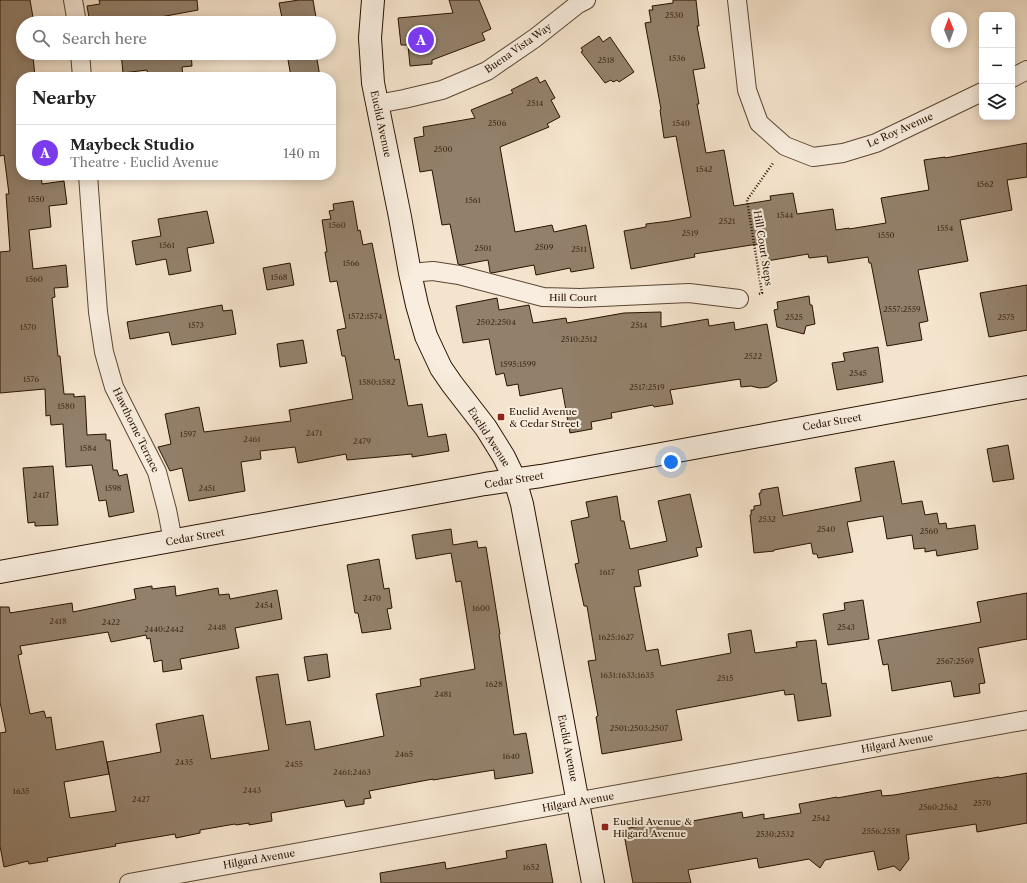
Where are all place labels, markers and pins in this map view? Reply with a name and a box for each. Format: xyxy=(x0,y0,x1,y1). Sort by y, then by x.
pin: A xyxy=(408,25,434,55)
place label: Euclid Avenue & Cedar Street xyxy=(509,405,580,430)
marker: Euclid Avenue & Cedar Street xyxy=(496,412,506,422)
place label: Euclid Avenue & Hilgard Avenue xyxy=(613,815,692,840)
marker: Euclid Avenue & Hilgard Avenue xyxy=(600,822,610,832)

